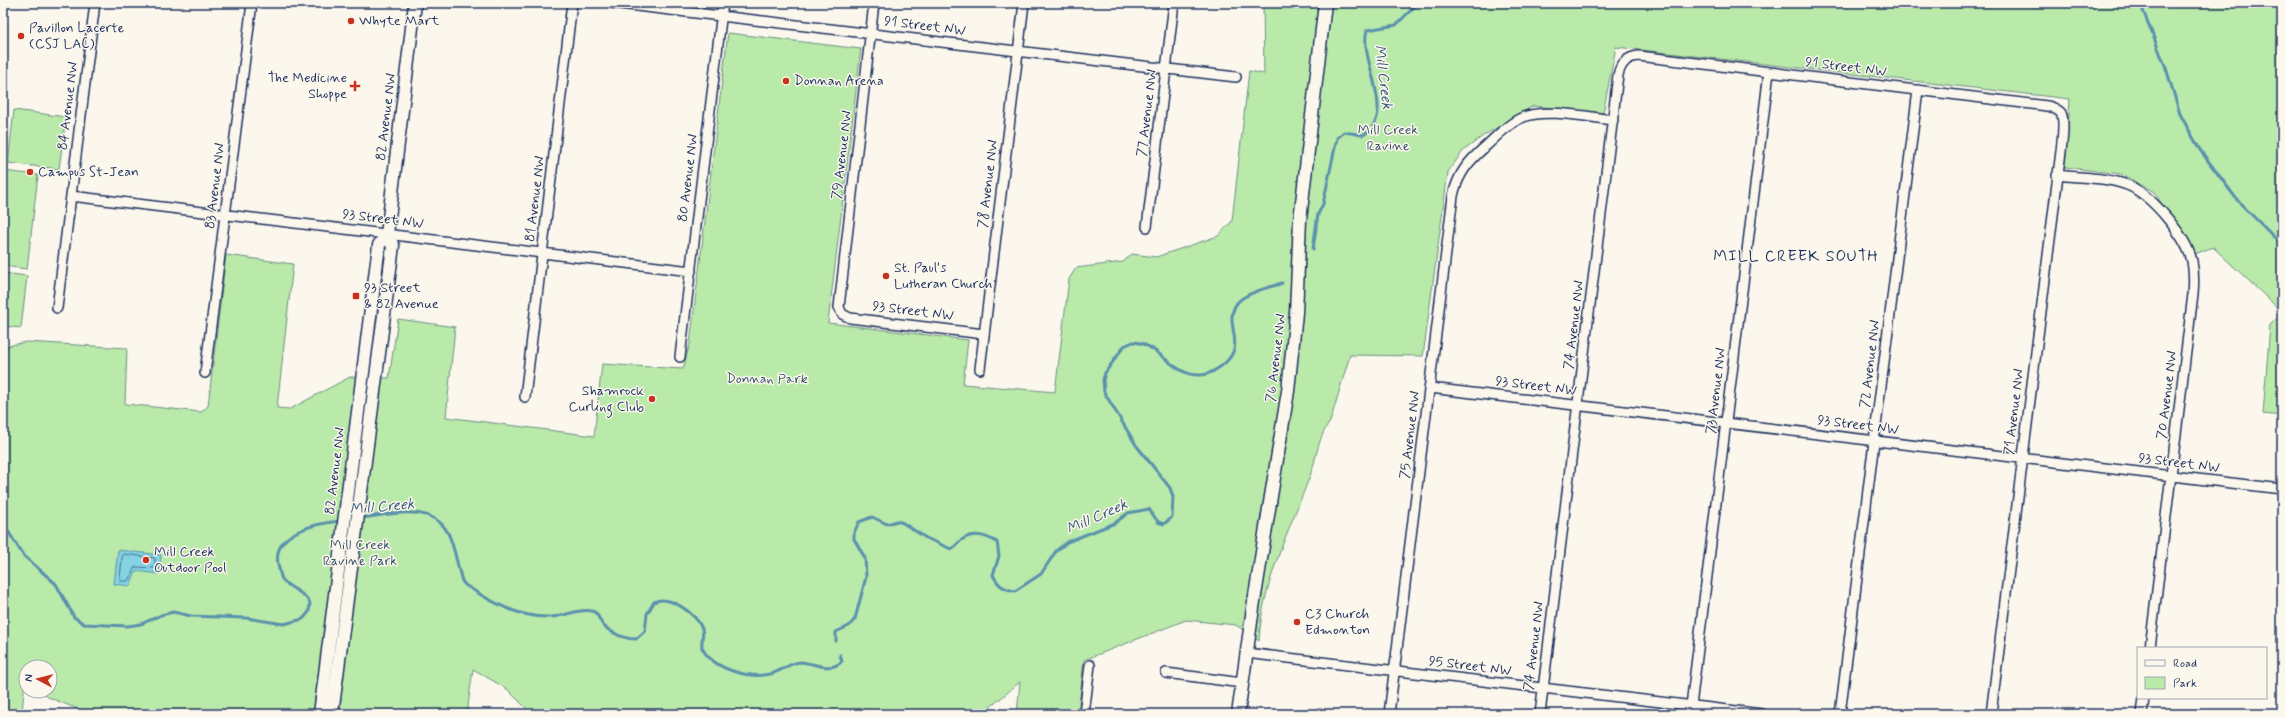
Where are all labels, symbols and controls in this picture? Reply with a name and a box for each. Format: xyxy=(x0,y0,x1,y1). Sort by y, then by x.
place label: Whyte Mart xyxy=(359,12,440,30)
street label: 91 Street NW xyxy=(883,12,967,40)
marker: Whyte Mart xyxy=(346,16,356,26)
place label: Pavillon Lacerte (CSJ LAC) xyxy=(29,19,125,53)
marker: Pavillon Lacerte (CSJ LAC) xyxy=(16,31,26,41)
water label: Mill Creek xyxy=(1369,44,1397,111)
street label: 91 Street NW xyxy=(1804,53,1888,81)
street label: 84 Avenue NW xyxy=(54,60,82,151)
street label: 77 Avenue NW xyxy=(1133,68,1161,158)
place label: The Medicine Shoppe xyxy=(268,69,347,103)
street label: 82 Avenue NW xyxy=(372,72,400,162)
place label: Donnan Arena xyxy=(794,72,884,90)
marker: Donnan Arena xyxy=(781,76,791,86)
marker: The Medicine Shoppe xyxy=(350,81,360,91)
street label: 79 Avenue NW xyxy=(828,109,856,200)
park label: Mill Creek Ravine xyxy=(1358,121,1418,155)
street label: 80 Avenue NW xyxy=(674,133,702,223)
street label: 78 Avenue NW xyxy=(974,139,1002,229)
street label: 83 Avenue NW xyxy=(201,142,229,230)
street label: 81 Avenue NW xyxy=(521,155,549,243)
place label: Campus St-Jean xyxy=(38,163,139,181)
marker: Campus St-Jean xyxy=(25,167,35,177)
street label: 93 Street NW xyxy=(341,205,425,233)
district label: MILL CREEK SOUTH xyxy=(1713,246,1879,267)
place label: St. Paul's Lutheran Church xyxy=(894,259,992,293)
marker: St. Paul's Lutheran Church xyxy=(881,271,891,281)
place label: 93 Street & 82 Avenue xyxy=(364,279,439,313)
street label: 74 Avenue NW xyxy=(1560,279,1588,370)
marker: 93 Street & 82 Avenue xyxy=(351,291,361,301)
street label: 93 Street NW xyxy=(871,297,955,325)
street label: 76 Avenue NW xyxy=(1262,313,1290,403)
street label: 72 Avenue NW xyxy=(1856,319,1884,409)
street label: 73 Avenue NW xyxy=(1702,346,1730,435)
street label: 70 Avenue NW xyxy=(2153,349,2181,440)
street label: 71 Avenue NW xyxy=(2000,367,2028,456)
park label: Donnan Park xyxy=(726,370,808,388)
street label: 93 Street NW xyxy=(1494,372,1578,400)
place label: Shamrock Curling Club xyxy=(568,382,644,418)
street label: 75 Avenue NW xyxy=(1396,390,1424,480)
marker: Shamrock Curling Club xyxy=(647,394,657,404)
street label: 93 Street NW xyxy=(1816,411,1900,439)
street label: 82 Avenue NW xyxy=(321,426,349,516)
street label: 93 Street NW xyxy=(2137,449,2221,477)
water label: Mill Creek xyxy=(349,494,416,520)
water label: Mill Creek xyxy=(1063,494,1131,539)
park label: Mill Creek Ravine Park xyxy=(323,536,397,570)
place label: Mill Creek Outdoor Pool xyxy=(154,543,226,577)
marker: Mill Creek Outdoor Pool xyxy=(141,555,151,565)
street label: 74 Avenue NW xyxy=(1520,600,1548,691)
place label: C3 Church Edmonton xyxy=(1305,605,1370,639)
marker: C3 Church Edmonton xyxy=(1292,617,1302,627)
legend xyxy=(2137,647,2267,699)
street label: 95 Street NW xyxy=(1428,652,1513,680)
text: Road xyxy=(2173,656,2197,672)
north arrow xyxy=(18,659,58,699)
text: N xyxy=(22,673,36,682)
text: Park xyxy=(2173,676,2197,692)

